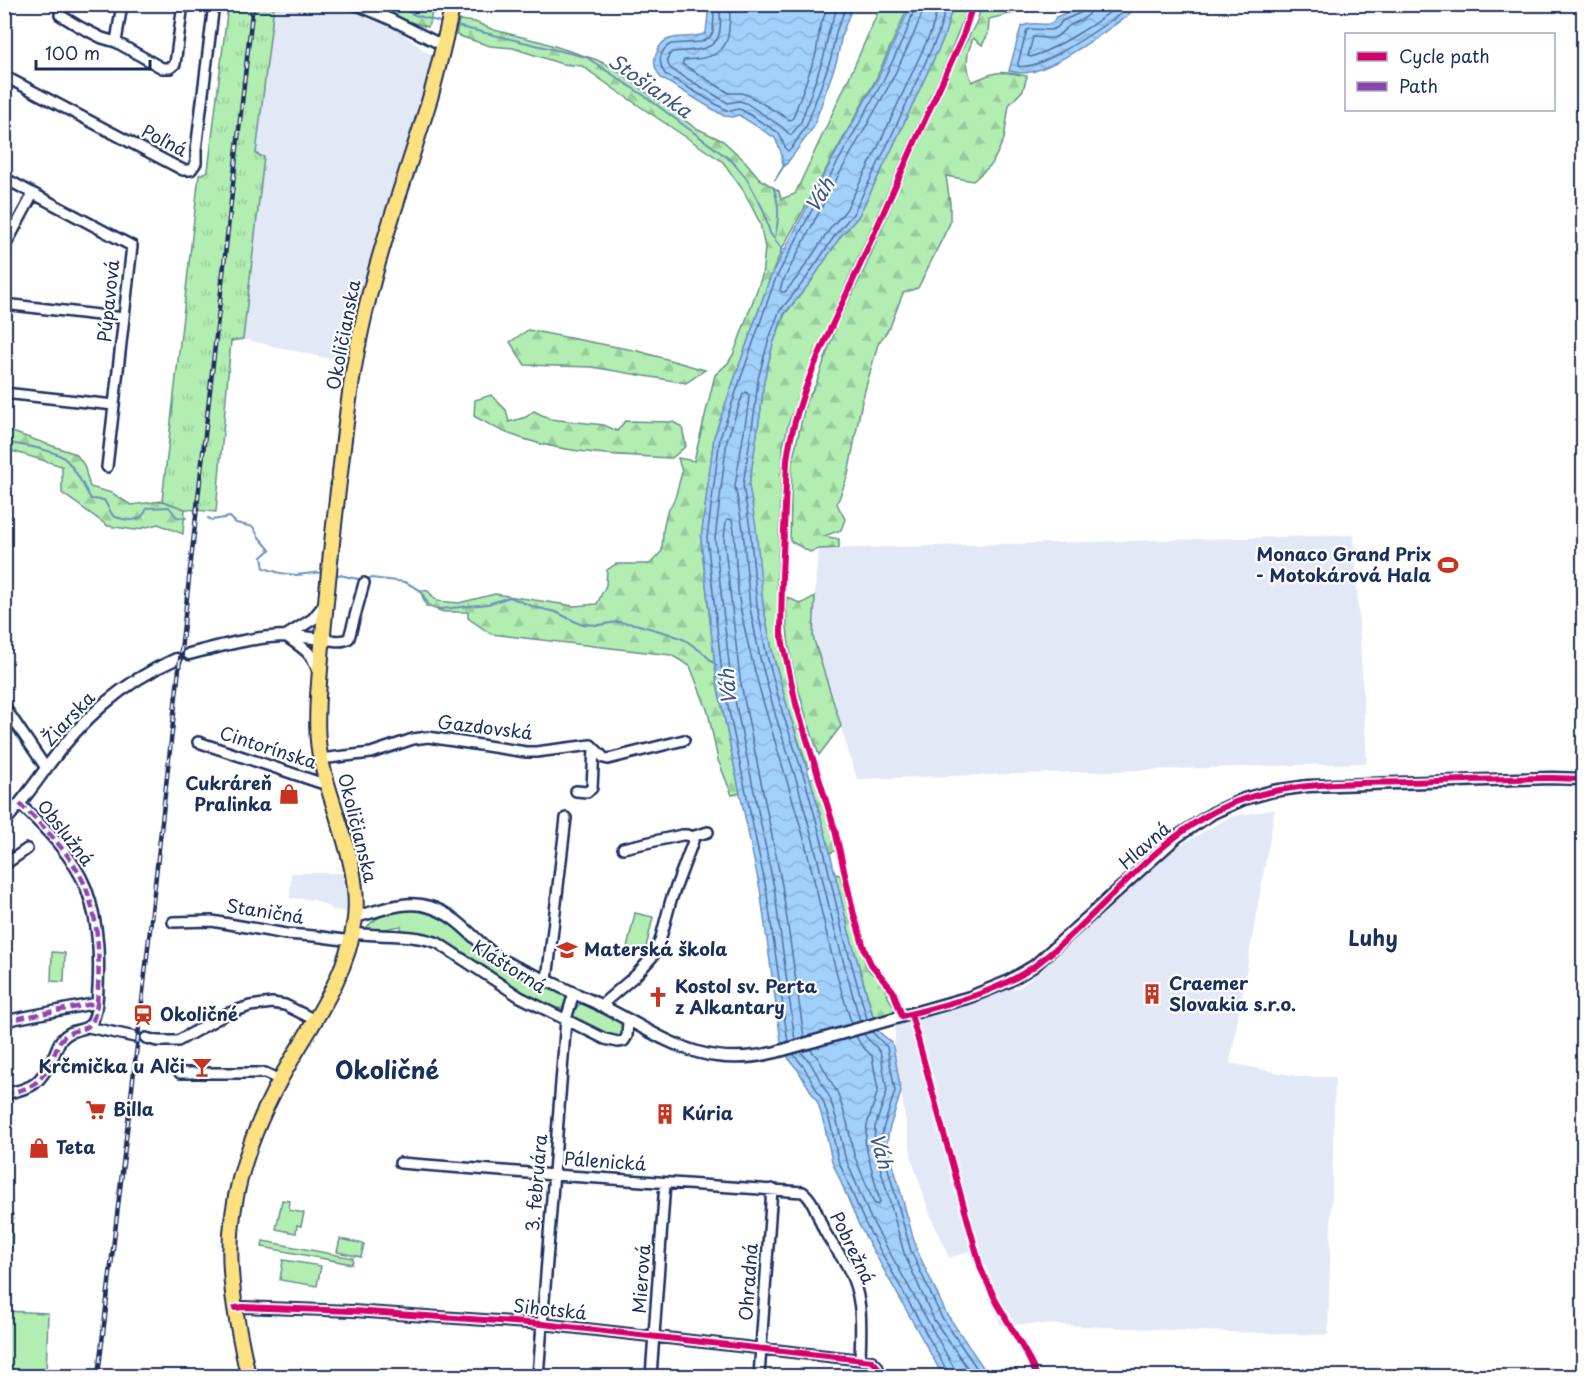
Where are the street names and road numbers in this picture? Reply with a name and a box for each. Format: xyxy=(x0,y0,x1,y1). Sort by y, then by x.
street label: Poľná xyxy=(137,117,193,163)
street label: Púpavová xyxy=(90,258,125,343)
street label: Okoličianska xyxy=(319,277,367,392)
street label: Žiarska xyxy=(35,684,101,752)
street label: Gazdovská xyxy=(436,707,535,746)
street label: Cintorínska xyxy=(216,718,321,775)
street label: Okoličianska xyxy=(332,770,385,886)
street label: Obslužná xyxy=(32,793,101,872)
street label: Hlavná xyxy=(1112,814,1176,875)
street label: Staničná xyxy=(225,891,307,930)
street label: Kláštorná xyxy=(468,932,553,999)
street label: 3. februára xyxy=(518,1132,553,1233)
street label: Pálenická xyxy=(563,1144,648,1177)
street label: Pobrežná xyxy=(824,1206,883,1289)
street label: Ohradná xyxy=(731,1241,764,1322)
street label: Mierová xyxy=(625,1243,656,1314)
street label: Sihotská xyxy=(512,1291,589,1326)

